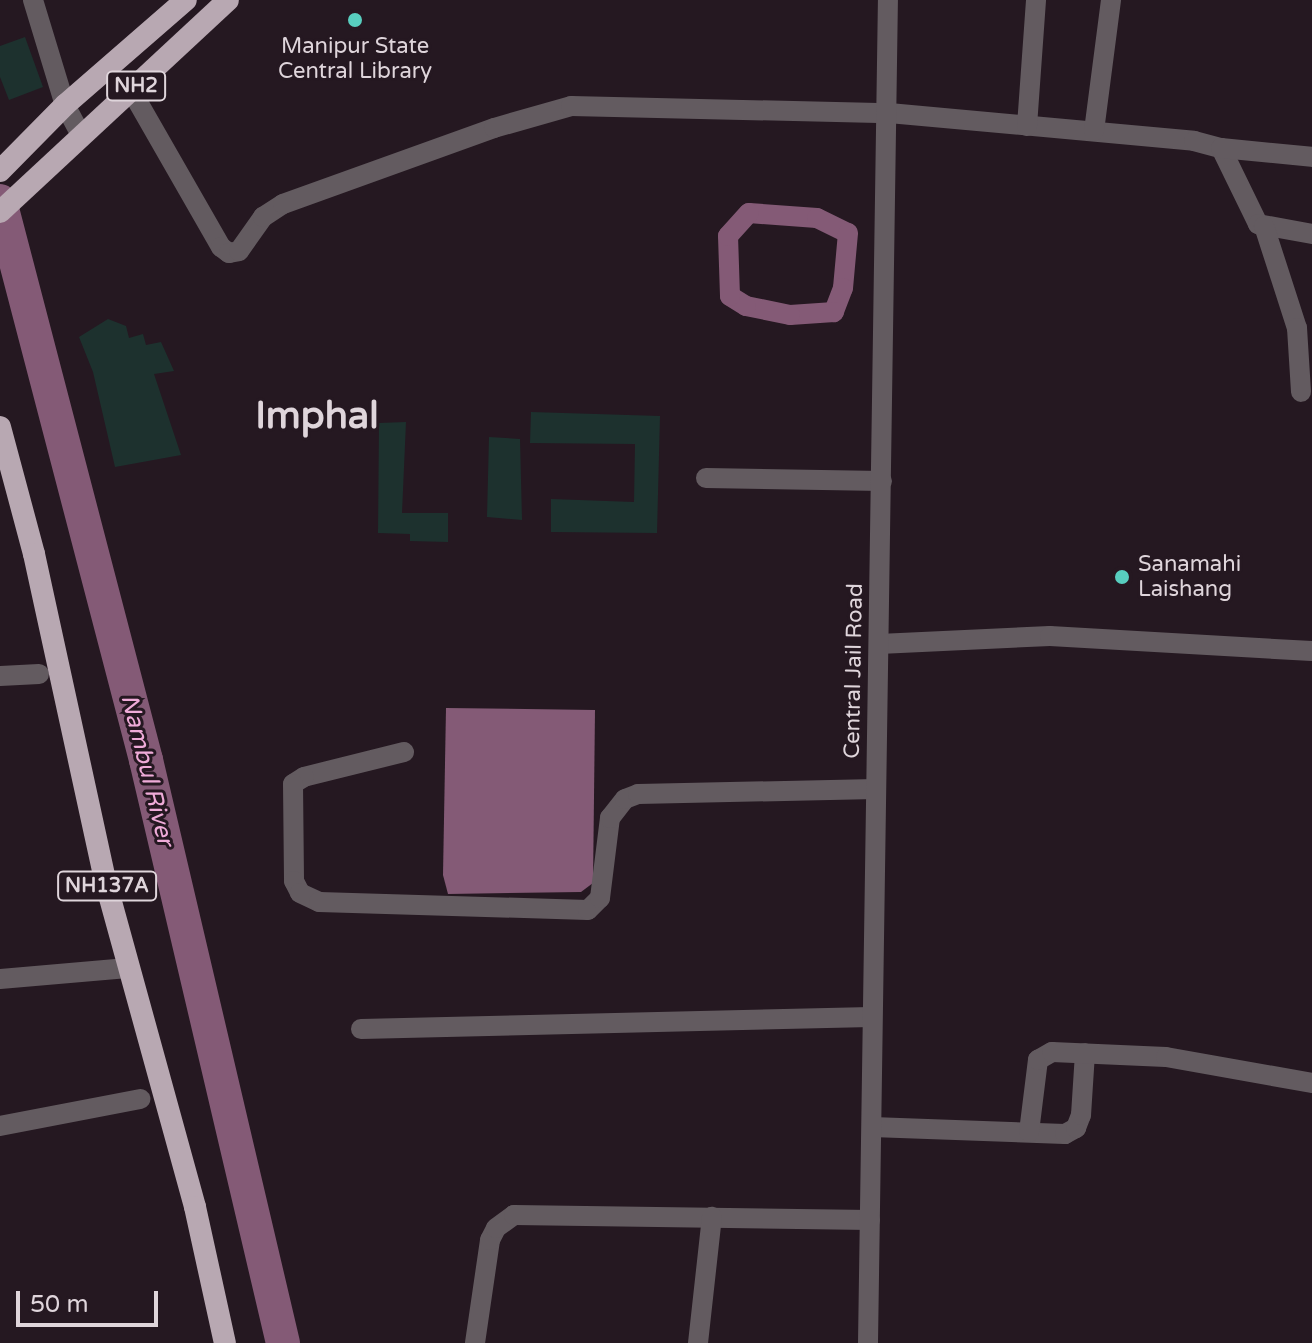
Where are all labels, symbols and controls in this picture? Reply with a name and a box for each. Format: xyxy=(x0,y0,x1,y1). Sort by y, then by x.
marker: Manipur State Central Library xyxy=(346,11,364,29)
place label: Manipur State Central Library xyxy=(278,33,432,84)
road number: NH2 xyxy=(106,70,166,102)
district label: Imphal xyxy=(255,394,379,440)
place label: Sanamahi Laishang xyxy=(1138,551,1241,602)
marker: Sanamahi Laishang xyxy=(1113,568,1131,586)
street label: Central Jail Road xyxy=(839,583,869,759)
water label: Nambul River xyxy=(114,691,180,849)
road number: NH137A xyxy=(57,870,157,902)
scale bar xyxy=(20,1275,162,1325)
text: 50 m xyxy=(30,1290,88,1319)

